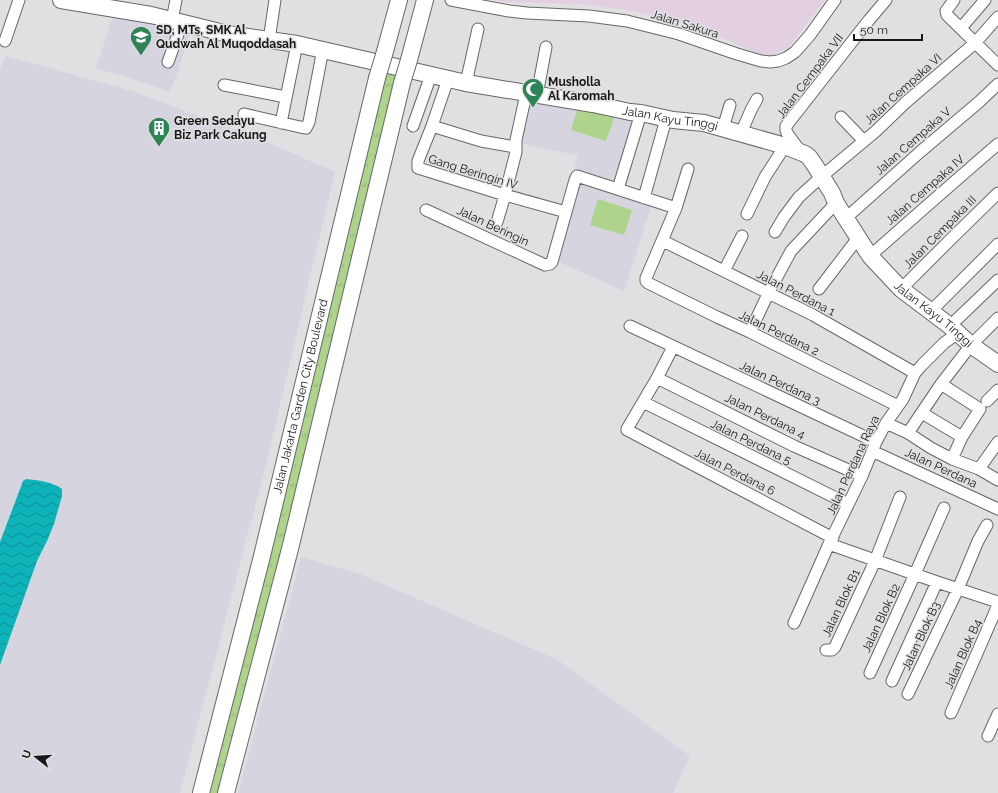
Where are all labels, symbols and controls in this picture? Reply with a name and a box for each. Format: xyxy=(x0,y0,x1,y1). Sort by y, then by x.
street label: Jalan Sakura xyxy=(649,7,721,41)
scale bar xyxy=(854,16,922,42)
place label: SD, MTs, SMK Al Qudwah Al Muqoddasah xyxy=(156,23,296,51)
text: 50 m xyxy=(860,23,888,37)
school or university icon: SD, MTs, SMK Al Qudwah Al Muqoddasah xyxy=(128,24,154,57)
street label: Jalan Cempaka VII xyxy=(774,31,846,121)
street label: Jalan Cempaka VI xyxy=(862,51,944,127)
place label: Musholla Al Karomah xyxy=(548,75,614,103)
mosque icon: Musholla Al Karomah xyxy=(520,76,546,109)
street label: Jalan Kayu Tinggi xyxy=(621,104,720,134)
street label: Jalan Cempaka V xyxy=(872,104,954,178)
place label: Green Sedayu Biz Park Cakung xyxy=(174,114,267,142)
building icon: Green Sedayu Biz Park Cakung xyxy=(146,115,172,148)
street label: Gang Beringin IV xyxy=(427,152,519,192)
street label: Jalan Cempaka IV xyxy=(883,152,967,228)
street label: Jalan Cempaka III xyxy=(901,193,979,271)
street label: Jalan Beringin xyxy=(455,203,531,249)
street label: Jalan Perdana 1 xyxy=(754,267,838,319)
street label: Jalan Kayu Tinggi xyxy=(891,279,976,350)
street label: Jalan Jakarta Garden City Boulevard xyxy=(270,298,331,495)
street label: Jalan Perdana 2 xyxy=(737,308,821,358)
street label: Jalan Perdana 3 xyxy=(737,358,823,408)
street label: Jalan Perdana 4 xyxy=(723,390,808,442)
street label: Jalan Perdana Raya xyxy=(824,413,882,517)
street label: Jalan Perdana 5 xyxy=(709,416,794,468)
street label: Jalan Perdana xyxy=(903,445,979,491)
street label: Jalan Perdana 6 xyxy=(692,446,778,498)
street label: Jalan Blok B1 xyxy=(819,567,863,639)
street label: Jalan Blok B2 xyxy=(859,581,903,655)
street label: Jalan Blok B3 xyxy=(899,599,943,673)
street label: Jalan Blok B4 xyxy=(941,617,985,691)
north arrow xyxy=(16,737,56,777)
text: U xyxy=(19,748,34,760)

